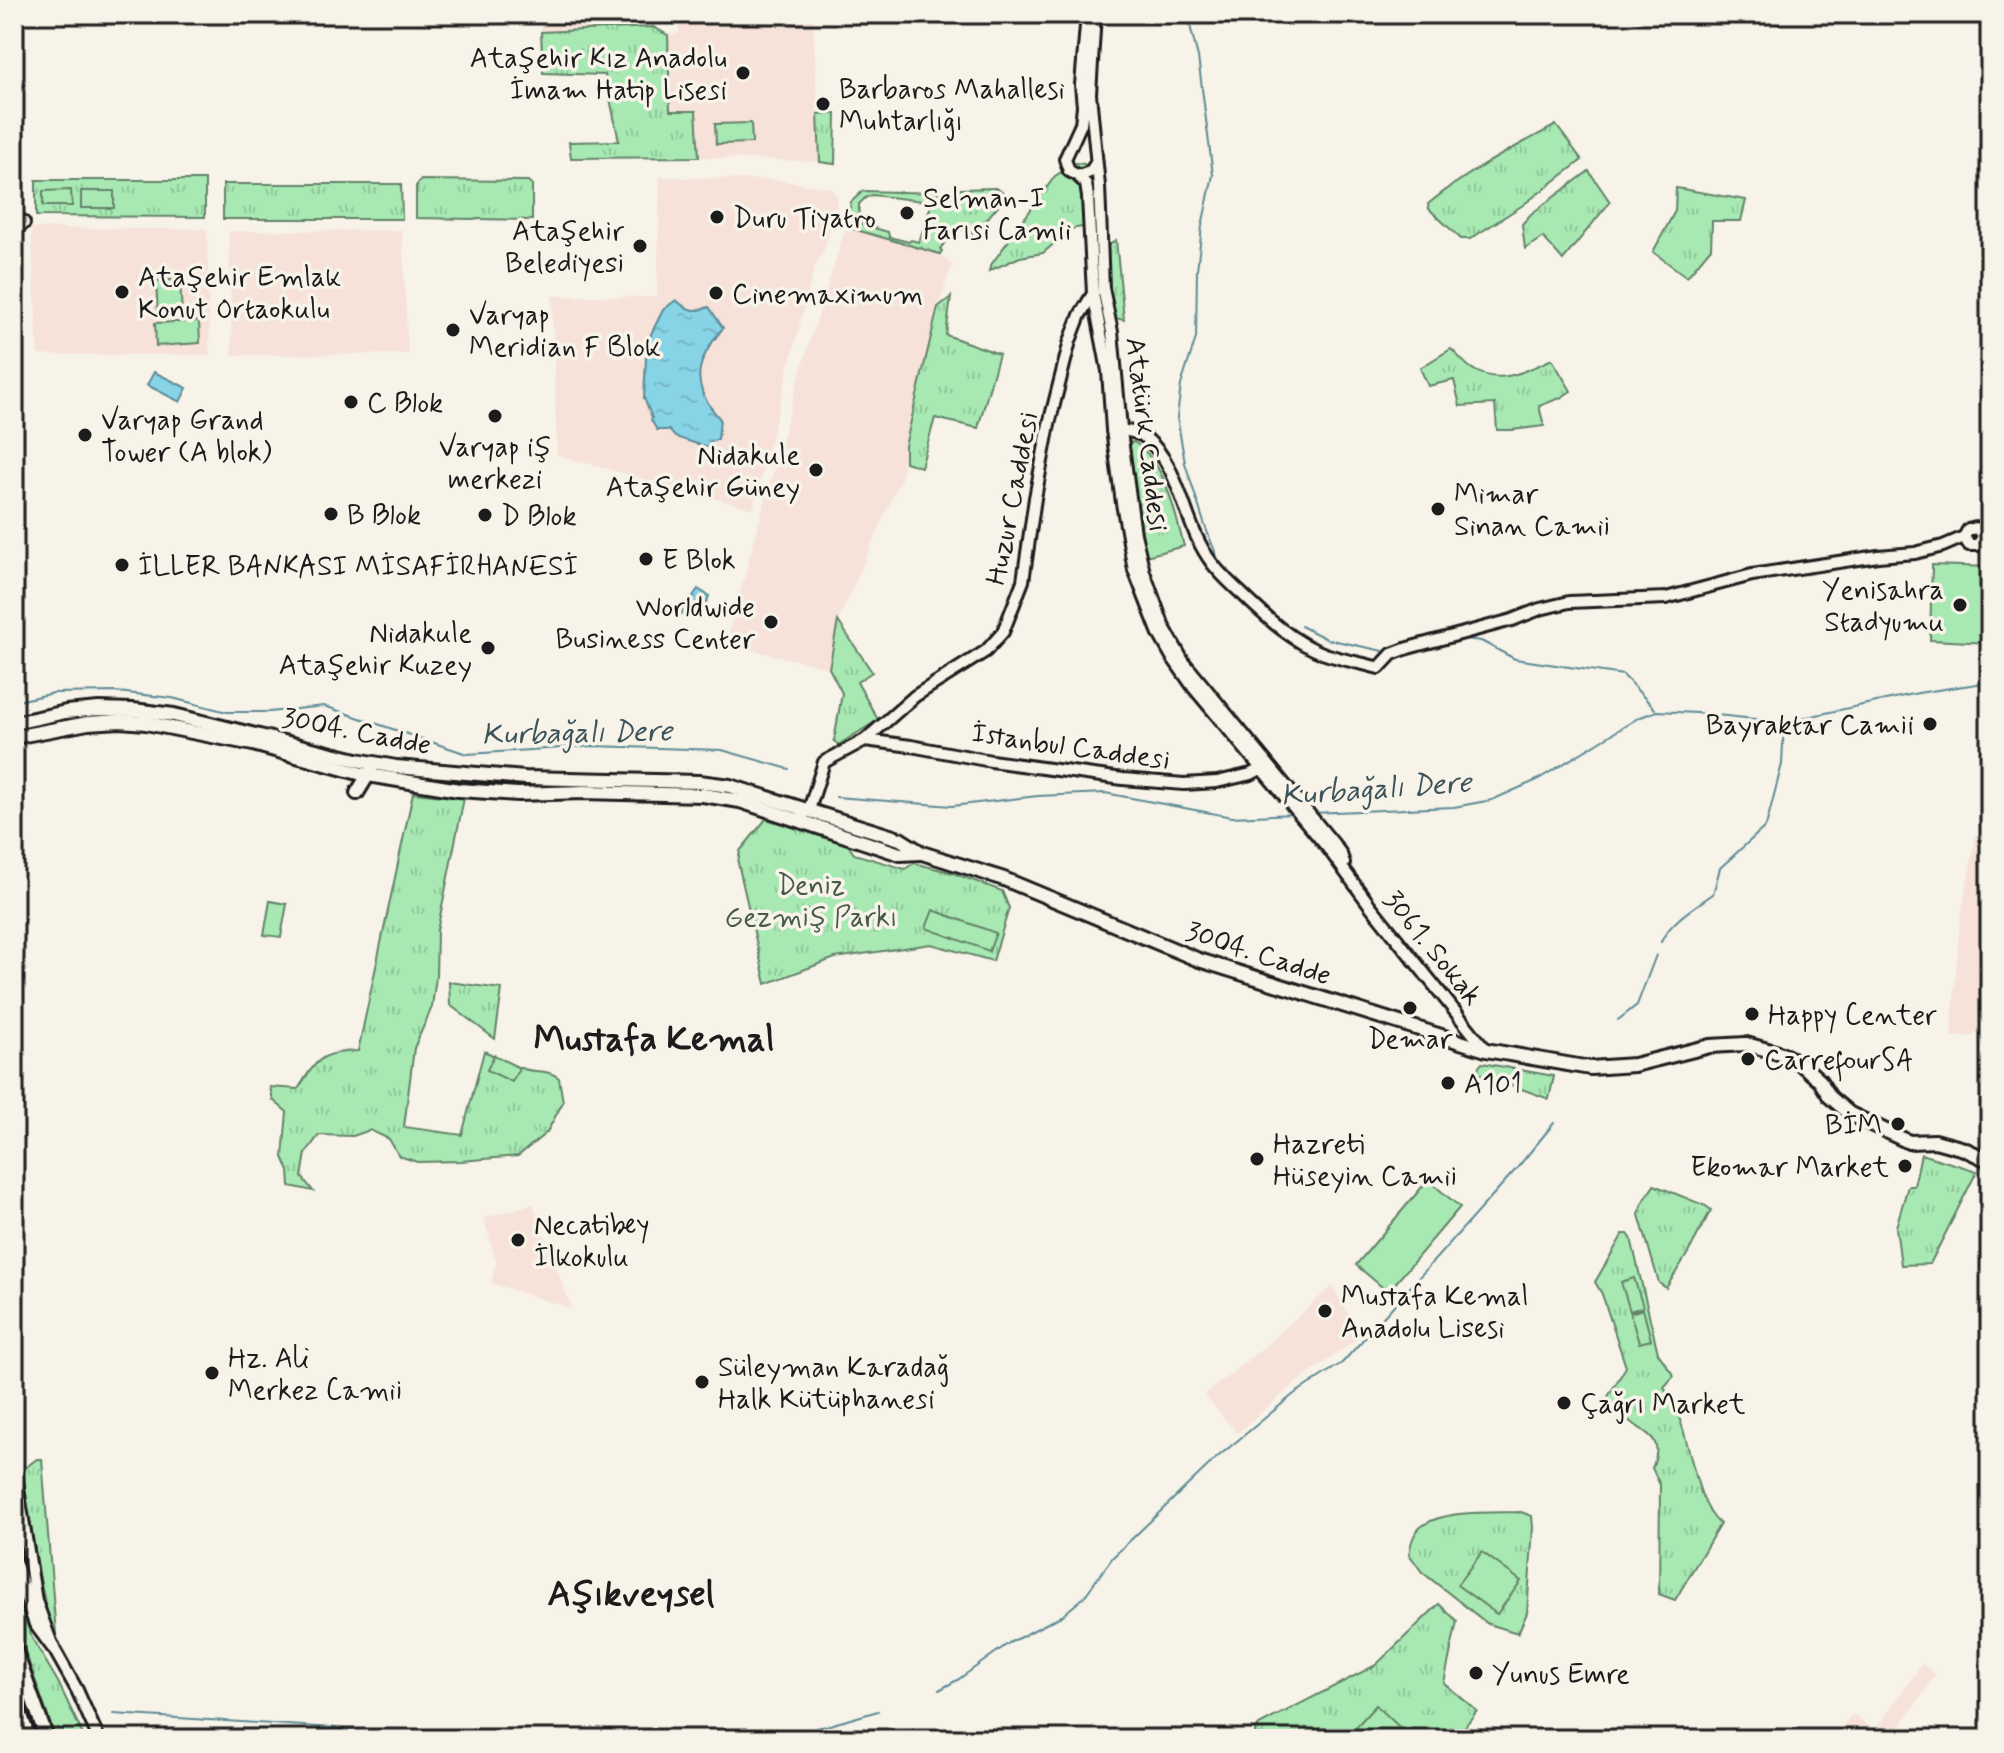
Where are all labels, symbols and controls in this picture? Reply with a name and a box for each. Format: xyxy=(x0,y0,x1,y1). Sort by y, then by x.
place label: Ataşehir Kız Anadolu İmam Hatip Lisesi xyxy=(470,41,727,110)
marker: Ataşehir Kız Anadolu İmam Hatip Lisesi xyxy=(734,64,752,82)
place label: Barbaros Mahallesi Muhtarlığı xyxy=(839,72,1065,141)
marker: Barbaros Mahallesi Muhtarlığı xyxy=(814,95,832,113)
place label: Selman-I Farısi Camii xyxy=(923,181,1071,250)
place label: Duru Tiyatro xyxy=(733,201,876,238)
marker: Selman-I Farısi Camii xyxy=(898,204,916,222)
marker: Duru Tiyatro xyxy=(708,208,726,226)
place label: Ataşehir Belediyesi xyxy=(505,214,624,283)
marker: Ataşehir Belediyesi xyxy=(631,237,649,255)
place label: Ataşehir Emlak Konut Ortaokulu xyxy=(138,260,341,329)
place label: Cinemaximum xyxy=(732,277,923,314)
marker: Ataşehir Emlak Konut Ortaokulu xyxy=(113,283,131,301)
marker: Cinemaximum xyxy=(707,284,725,302)
place label: Varyap Meridian F Blok xyxy=(469,298,661,367)
marker: Varyap Meridian F Blok xyxy=(444,321,462,339)
street label: Atatürk Caddesi xyxy=(1115,335,1176,533)
place label: C Blok xyxy=(367,386,443,423)
marker: C Blok xyxy=(342,393,360,411)
place label: Varyap Grand Tower (A blok) xyxy=(101,403,272,472)
marker: Varyap iş merkezi xyxy=(486,407,504,425)
street label: Huzur Caddesi xyxy=(978,409,1048,588)
marker: Varyap Grand Tower (A blok) xyxy=(76,426,94,444)
place label: Varyap iş merkezi xyxy=(439,430,551,499)
place label: Nidakule Ataşehir Güney xyxy=(606,438,800,507)
marker: Nidakule Ataşehir Güney xyxy=(807,461,825,479)
place label: Mimar Sinan Camii xyxy=(1454,477,1610,546)
place label: B Blok xyxy=(347,498,421,535)
place label: D Blok xyxy=(501,499,577,536)
marker: Mimar Sinan Camii xyxy=(1429,500,1447,518)
marker: B Blok xyxy=(322,505,340,523)
marker: D Blok xyxy=(476,506,494,524)
place label: E Blok xyxy=(662,543,736,580)
place label: İLLER BANKASI MİSAFİRHANESİ xyxy=(138,549,578,586)
marker: E Blok xyxy=(637,550,655,568)
marker: İLLER BANKASI MİSAFİRHANESİ xyxy=(113,556,131,574)
place label: Yenisahra Stadyumu xyxy=(1822,573,1944,642)
place label: Worldwide Business Center xyxy=(555,590,756,659)
marker: Yenisahra Stadyumu xyxy=(1951,596,1969,614)
marker: Worldwide Business Center xyxy=(762,613,780,631)
place label: Nidakule Ataşehir Kuzey xyxy=(279,616,472,685)
marker: Nidakule Ataşehir Kuzey xyxy=(479,639,497,657)
street label: 3004. Cadde xyxy=(279,700,434,765)
place label: Bayraktar Camii xyxy=(1706,708,1914,745)
water label: Kurbağalı Dere xyxy=(481,712,674,756)
street label: İstanbul Caddesi xyxy=(969,715,1172,780)
marker: Bayraktar Camii xyxy=(1921,715,1939,733)
water label: Kurbağalı Dere xyxy=(1280,763,1474,817)
park label: Deniz Gezmiş Parkı xyxy=(725,868,897,937)
street label: 3061. Sokak xyxy=(1374,883,1490,1014)
street label: 3004. Cadde xyxy=(1181,913,1336,995)
place label: Happy Center xyxy=(1768,998,1937,1035)
marker: Demar xyxy=(1401,999,1419,1017)
marker: Happy Center xyxy=(1743,1005,1761,1023)
district label: Mustafa Kemal xyxy=(534,1017,774,1064)
place label: Demar xyxy=(1367,1022,1453,1059)
place label: CarrefourSA xyxy=(1764,1043,1913,1082)
marker: CarrefourSA xyxy=(1739,1050,1757,1068)
place label: A101 xyxy=(1464,1067,1522,1104)
marker: A101 xyxy=(1439,1074,1457,1092)
place label: BİM xyxy=(1825,1108,1882,1145)
marker: BİM xyxy=(1889,1115,1907,1133)
place label: Hazreti Hüseyin Camii xyxy=(1273,1127,1457,1196)
marker: Hazreti Hüseyin Camii xyxy=(1248,1150,1266,1168)
place label: Ekomar Market xyxy=(1690,1150,1890,1187)
marker: Ekomar Market xyxy=(1896,1157,1914,1175)
place label: Necatibey İlkokulu xyxy=(534,1208,650,1277)
marker: Necatibey İlkokulu xyxy=(509,1231,527,1249)
place label: Mustafa Kemal Anadolu Lisesi xyxy=(1341,1279,1528,1348)
marker: Mustafa Kemal Anadolu Lisesi xyxy=(1316,1302,1334,1320)
place label: Hz. Ali Merkez Camii xyxy=(228,1341,402,1410)
place label: Süleyman Karadağ Halk Kütüphanesi xyxy=(718,1350,949,1419)
marker: Hz. Ali Merkez Camii xyxy=(203,1364,221,1382)
marker: Süleyman Karadağ Halk Kütüphanesi xyxy=(693,1373,711,1391)
place label: Çağrı Market xyxy=(1580,1387,1746,1424)
marker: Çağrı Market xyxy=(1555,1394,1573,1412)
district label: Aşıkveysel xyxy=(547,1572,715,1619)
place label: Yunus Emre xyxy=(1492,1657,1630,1694)
marker: Yunus Emre xyxy=(1467,1664,1485,1682)

